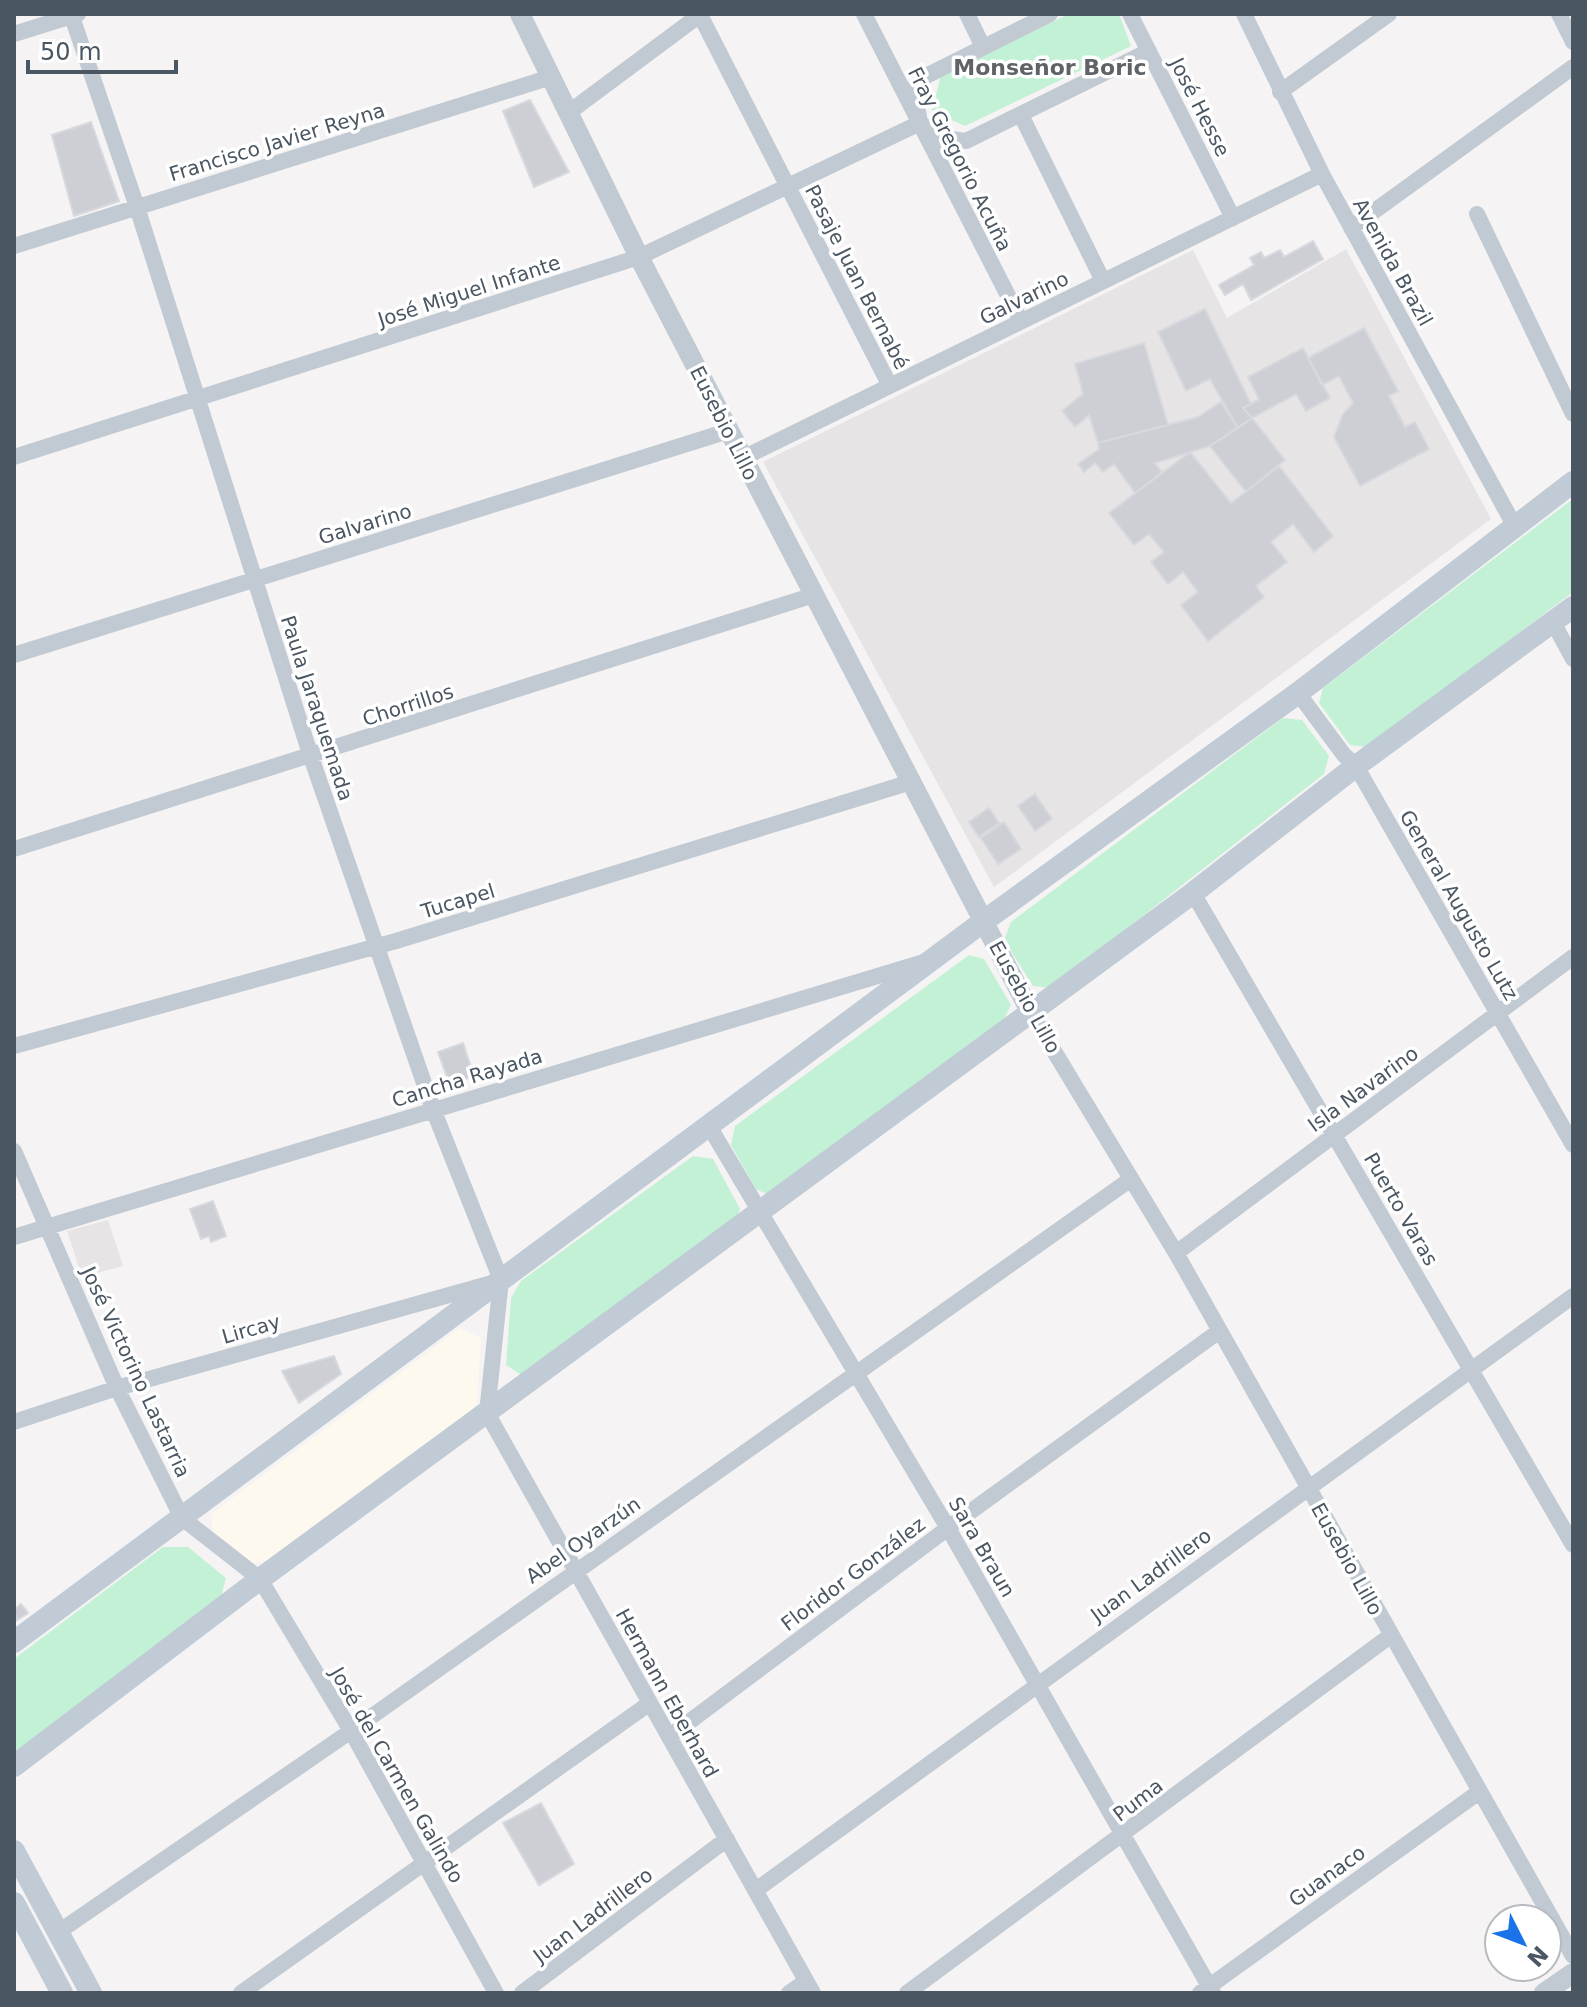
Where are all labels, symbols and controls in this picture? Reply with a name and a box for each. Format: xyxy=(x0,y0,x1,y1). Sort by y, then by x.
scale bar xyxy=(28,24,176,74)
text: 50 m xyxy=(40,38,102,66)
street label: José Hesse xyxy=(1164,52,1235,160)
district label: Monseñor Boric xyxy=(953,55,1147,80)
street label: Fray Gregorio Acuña xyxy=(903,63,1017,255)
street label: Francisco Javier Reyna xyxy=(166,98,388,186)
street label: Pasaje Juan Bernabé xyxy=(800,181,914,373)
street label: Avenida Brazil xyxy=(1348,194,1438,330)
street label: José Miguel Infante xyxy=(373,250,563,332)
street label: Galvarino xyxy=(976,266,1072,330)
street label: Eusebio Lillo xyxy=(685,362,763,484)
street label: Galvarino xyxy=(316,498,414,550)
street label: Paula Jaraquemada xyxy=(276,612,358,804)
street label: Chorrillos xyxy=(359,679,457,731)
street label: General Augusto Lutz xyxy=(1395,806,1523,1004)
street label: Tucapel xyxy=(417,878,498,924)
street label: Eusebio Lillo xyxy=(984,937,1066,1057)
street label: Isla Navarino xyxy=(1303,1041,1423,1137)
street label: Cancha Rayada xyxy=(389,1044,545,1112)
street label: Puerto Varas xyxy=(1359,1148,1443,1270)
street label: José Victorino Lastarria xyxy=(76,1261,195,1481)
street label: Lircay xyxy=(219,1309,283,1349)
street label: Abel Oyarzún xyxy=(521,1492,645,1588)
street label: Sara Braun xyxy=(944,1493,1020,1601)
street label: Eusebio Lillo xyxy=(1306,1499,1388,1619)
street label: Floridor González xyxy=(776,1512,930,1636)
street label: Juan Ladrillero xyxy=(1084,1523,1216,1628)
street label: Hermann Eberhard xyxy=(611,1604,723,1782)
street label: José del Carmen Galindo xyxy=(324,1661,469,1887)
street label: Puma xyxy=(1108,1774,1168,1826)
street label: Guanaco xyxy=(1284,1840,1370,1912)
street label: Juan Ladrillero xyxy=(527,1862,657,1969)
north arrow xyxy=(1483,1903,1563,1983)
text: N xyxy=(1522,1941,1553,1971)

